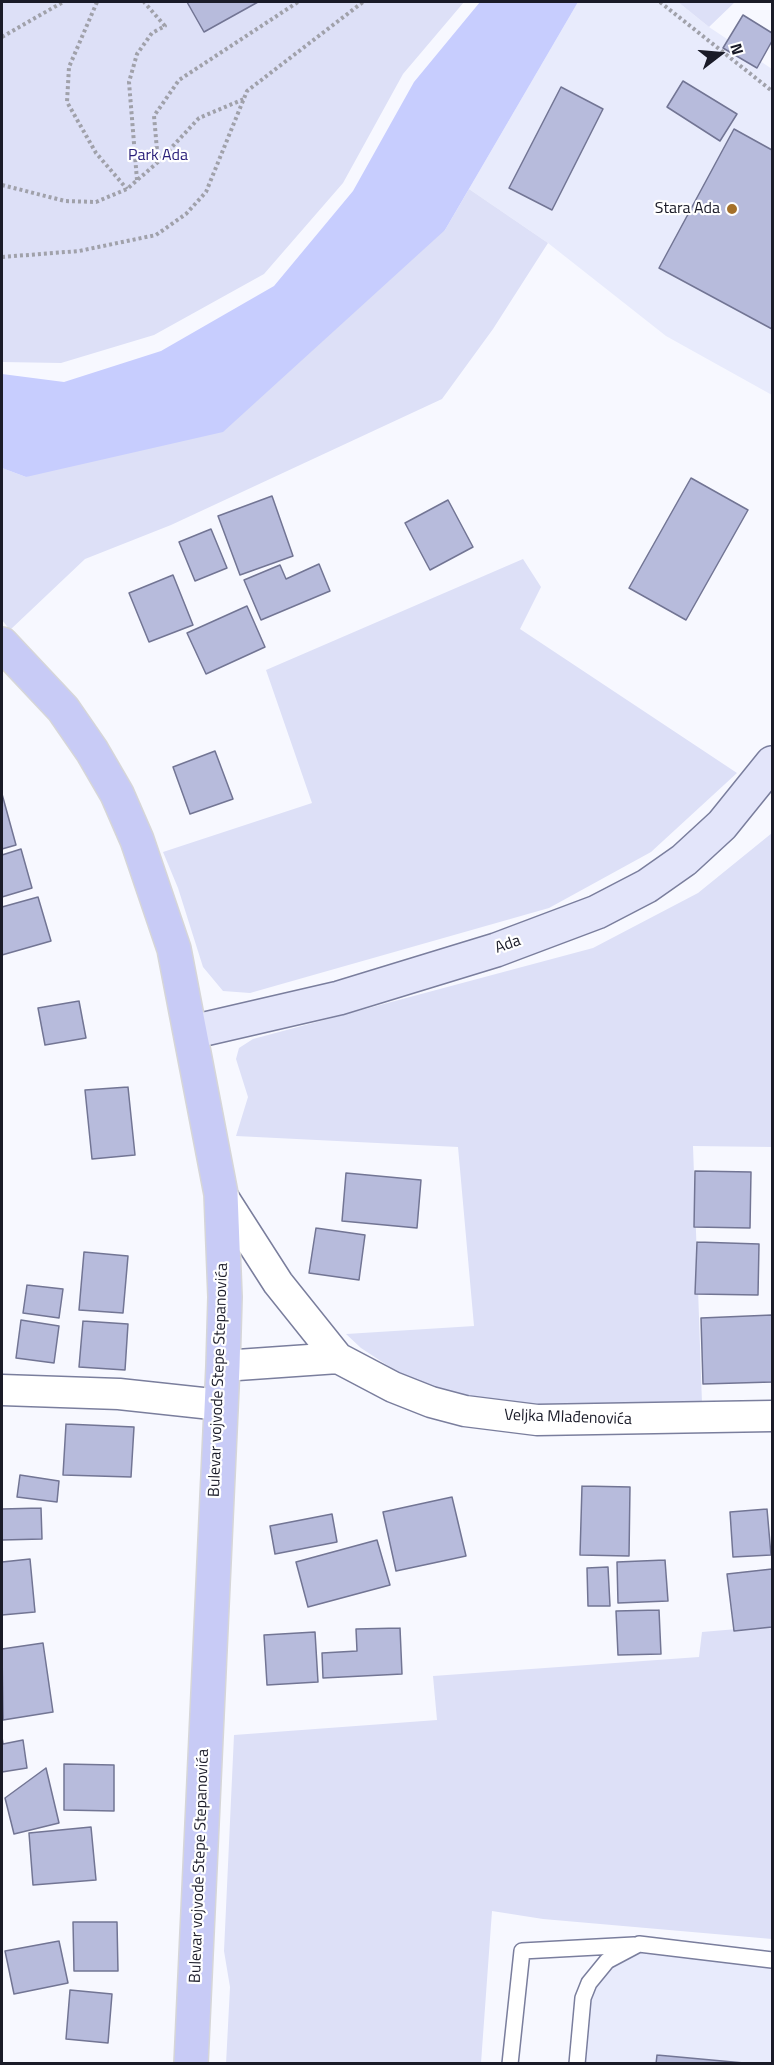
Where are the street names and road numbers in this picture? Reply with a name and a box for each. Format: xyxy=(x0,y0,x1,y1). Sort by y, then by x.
street label: Ada xyxy=(493,932,523,958)
street label: Bulevar vojvode Stepe Stepanovića xyxy=(205,1263,233,1497)
street label: Veljka Mlađenovića xyxy=(504,1406,632,1430)
street label: Bulevar vojvode Stepe Stepanovića xyxy=(186,1749,214,1983)

